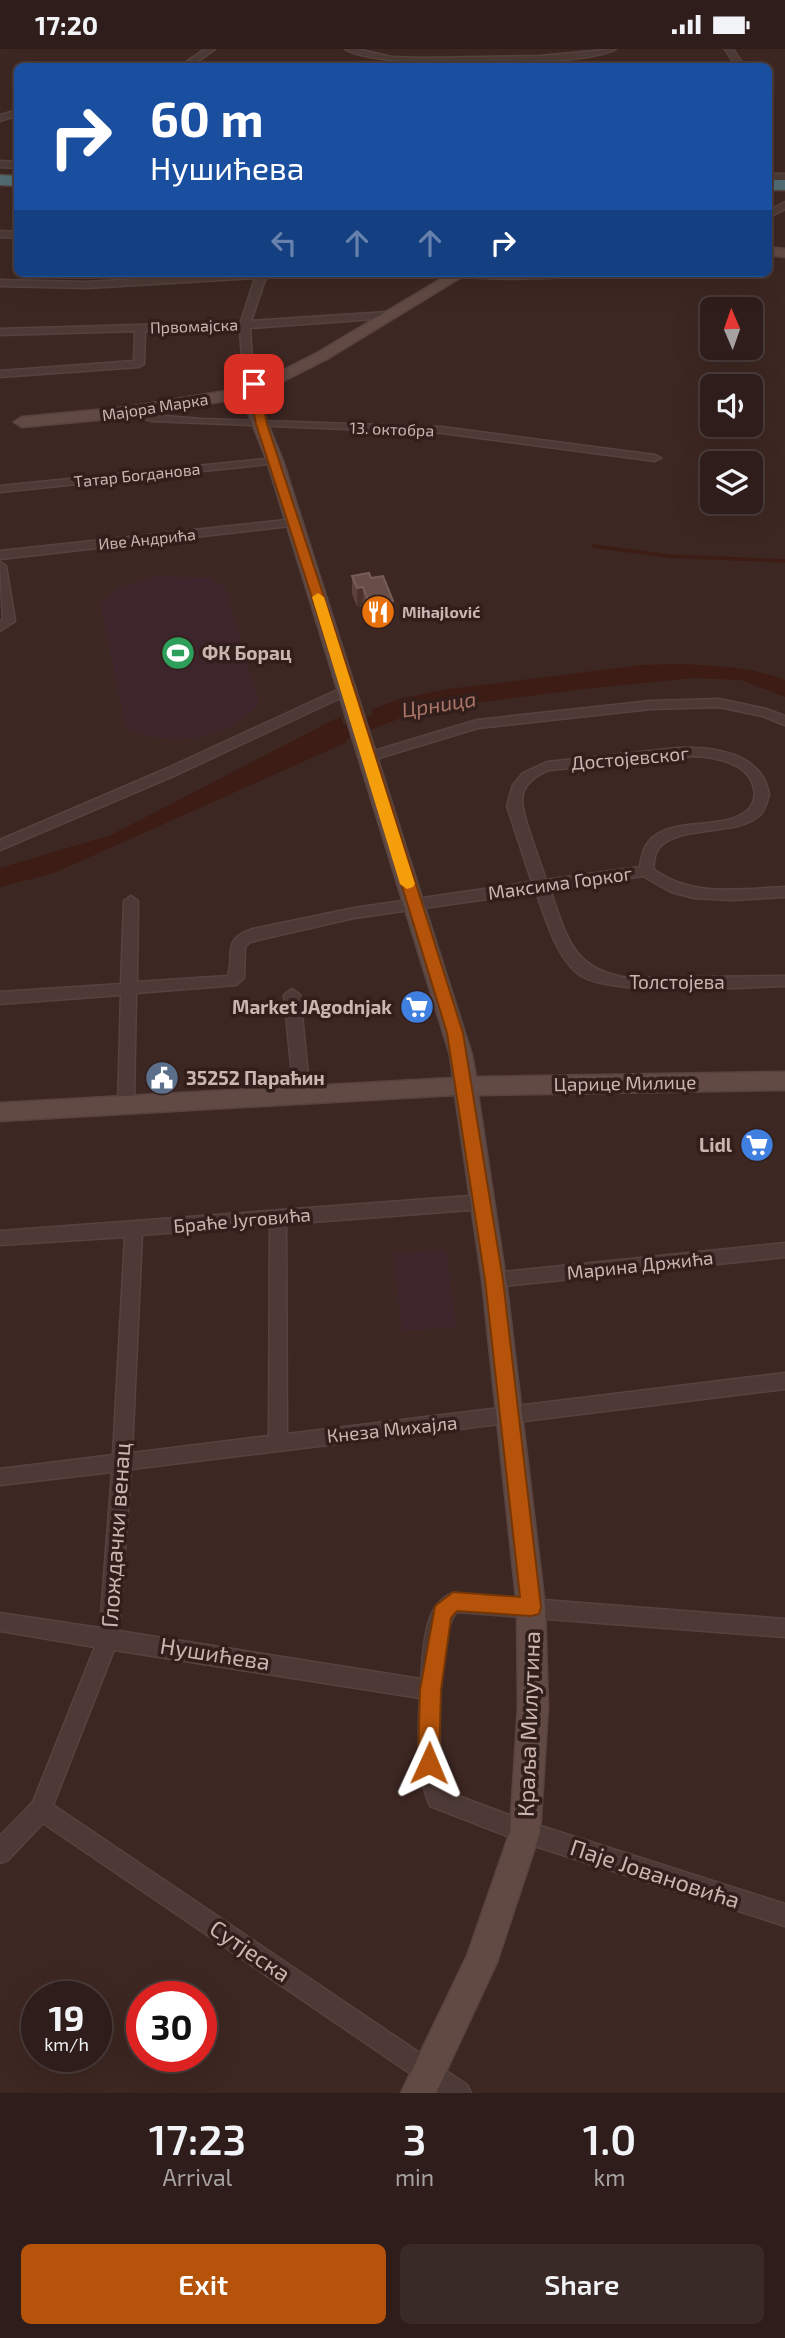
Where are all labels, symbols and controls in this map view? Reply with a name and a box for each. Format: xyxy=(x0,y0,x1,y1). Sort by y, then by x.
text: 17:20 xyxy=(35,9,98,40)
text: 60 m xyxy=(150,88,264,147)
icon: right xyxy=(35,91,126,182)
text: Нушићева xyxy=(150,148,304,186)
icon: left xyxy=(265,224,303,262)
icon: ahead xyxy=(338,224,376,262)
icon: ahead xyxy=(411,224,449,262)
icon: right xyxy=(484,224,522,262)
north arrow xyxy=(700,297,763,361)
map controls xyxy=(700,297,763,514)
street label: Првомајска xyxy=(150,314,238,338)
pin xyxy=(224,354,284,414)
icon: arrive xyxy=(235,365,273,403)
button: sound xyxy=(700,374,763,437)
street label: Мајора Марка xyxy=(100,389,210,425)
street label: 13. октобра xyxy=(350,418,435,439)
button: layers xyxy=(700,451,763,514)
street label: Татар Богданова xyxy=(73,458,201,491)
street label: Иве Андрића xyxy=(97,524,197,553)
restaurant icon: Mihajlović xyxy=(359,593,397,631)
place label: Mihajlović xyxy=(402,602,480,621)
sports icon: ФК Борац xyxy=(159,634,197,672)
place label: ФК Борац xyxy=(202,641,292,664)
water label: Црница xyxy=(400,685,478,722)
street label: Достојевског xyxy=(570,741,690,774)
street label: Максима Горког xyxy=(486,861,634,904)
street label: Толстојева xyxy=(629,970,725,993)
supermarket icon: Market JAgodnjak xyxy=(398,988,436,1026)
place label: Market JAgodnjak xyxy=(232,995,392,1018)
public building icon: 35252 Параћин xyxy=(143,1059,181,1097)
place label: 35252 Параћин xyxy=(186,1066,325,1089)
street label: Царице Милице xyxy=(553,1070,697,1095)
supermarket icon: Lidl xyxy=(738,1126,776,1164)
place label: Lidl xyxy=(699,1133,733,1156)
street label: Браће Југовића xyxy=(172,1202,312,1238)
street label: Марина Држића xyxy=(566,1245,714,1284)
street label: Кнеза Михајла xyxy=(325,1410,458,1447)
street label: Глождачки венац xyxy=(95,1441,135,1629)
street label: Нушићева xyxy=(158,1631,272,1677)
street label: Краља Милутина xyxy=(511,1631,546,1817)
position arrow xyxy=(392,1726,466,1800)
street label: Паје Јовановића xyxy=(567,1832,744,1914)
street label: Сутјеска xyxy=(204,1913,296,1988)
speed limit sign: 30 xyxy=(126,1981,217,2072)
text: 19 xyxy=(49,1996,84,2038)
text: km/h xyxy=(44,2033,89,2055)
text: 17:23 xyxy=(149,2113,246,2163)
text: 3 xyxy=(403,2113,426,2163)
text: 1.0 xyxy=(583,2113,636,2163)
text: Arrival xyxy=(162,2163,232,2191)
text: min xyxy=(395,2163,434,2191)
text: km xyxy=(594,2163,625,2191)
button: Exit xyxy=(21,2244,386,2324)
button: Share xyxy=(400,2244,764,2324)

